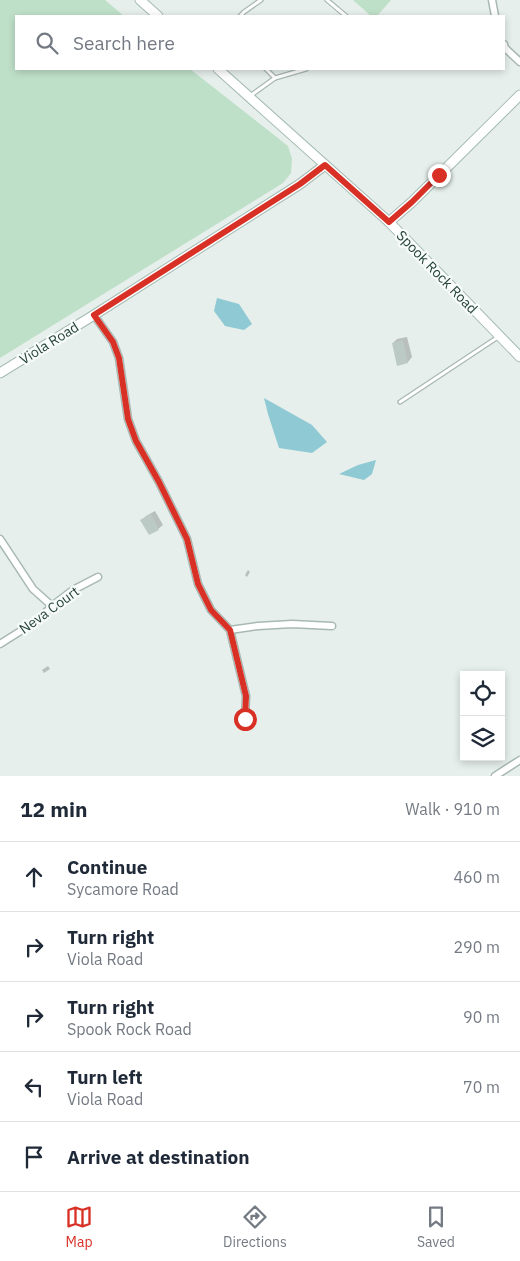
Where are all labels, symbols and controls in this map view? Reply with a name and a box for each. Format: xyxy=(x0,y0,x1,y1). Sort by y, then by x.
search box xyxy=(15,15,505,70)
icon: search xyxy=(33,29,61,57)
text: Search here xyxy=(73,31,175,55)
route end xyxy=(428,164,451,187)
street label: Spook Rock Road xyxy=(393,226,481,318)
street label: Viola Road xyxy=(16,318,82,368)
street label: Neva Court xyxy=(16,582,83,638)
map controls xyxy=(460,671,505,761)
button: locate xyxy=(460,671,505,716)
route start xyxy=(234,708,257,731)
button: layers xyxy=(460,716,505,761)
text: 12 min xyxy=(20,795,87,823)
text: Walk · 910 m xyxy=(405,799,500,819)
text: Continue xyxy=(67,855,147,879)
icon: ahead xyxy=(20,863,48,891)
text: 460 m xyxy=(453,867,500,887)
text: Sycamore Road xyxy=(67,879,179,899)
text: Turn right xyxy=(67,925,154,949)
icon: right xyxy=(20,933,48,961)
text: 290 m xyxy=(453,937,500,957)
text: Viola Road xyxy=(67,949,143,969)
text: Turn right xyxy=(67,995,154,1019)
icon: right xyxy=(20,1003,48,1031)
text: 90 m xyxy=(463,1007,500,1027)
text: Spook Rock Road xyxy=(67,1019,192,1039)
text: Turn left xyxy=(67,1065,143,1089)
icon: left xyxy=(20,1073,48,1101)
text: 70 m xyxy=(463,1077,500,1097)
text: Viola Road xyxy=(67,1089,143,1109)
icon: arrive xyxy=(20,1143,48,1171)
text: Arrive at destination xyxy=(67,1145,250,1169)
tab: Map xyxy=(65,1203,93,1251)
tab: Directions xyxy=(223,1203,287,1251)
tab: Saved xyxy=(417,1203,455,1251)

